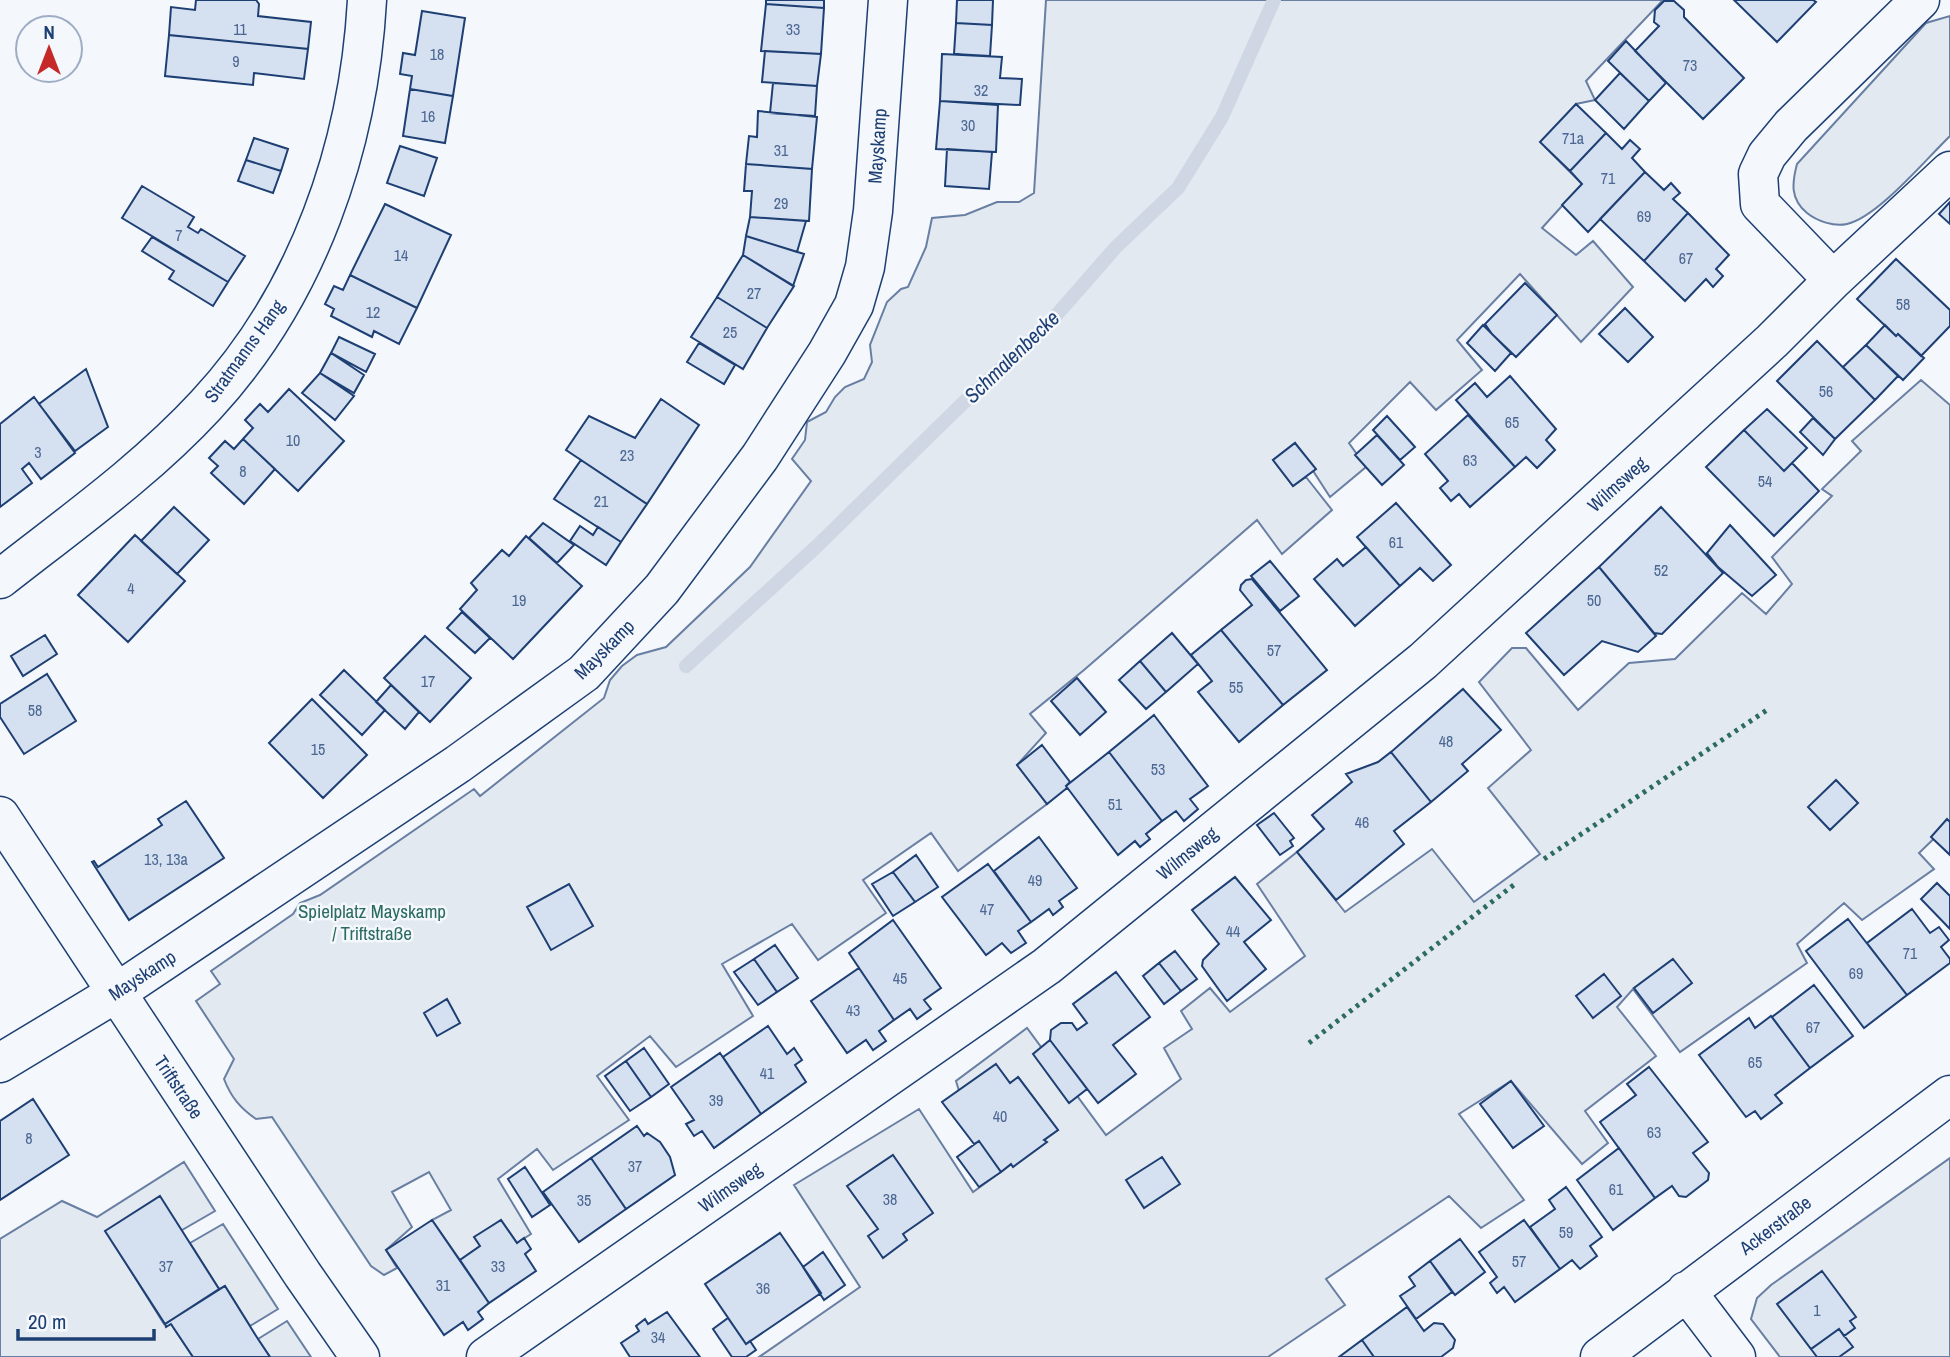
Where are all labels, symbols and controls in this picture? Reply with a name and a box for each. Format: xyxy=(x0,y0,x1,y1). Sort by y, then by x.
north arrow xyxy=(14,14,84,84)
house number: 11 xyxy=(233,18,248,40)
house number: 33 xyxy=(786,18,800,40)
text: N xyxy=(43,19,55,45)
house number: 18 xyxy=(430,43,444,65)
house number: 9 xyxy=(232,50,240,72)
house number: 73 xyxy=(1683,54,1697,76)
house number: 32 xyxy=(974,79,988,101)
house number: 16 xyxy=(421,105,435,127)
street label: Mayskamp xyxy=(861,108,893,184)
house number: 30 xyxy=(961,114,975,136)
house number: 71a xyxy=(1562,127,1585,149)
house number: 31 xyxy=(774,139,789,161)
house number: 71 xyxy=(1601,167,1616,189)
house number: 29 xyxy=(774,192,788,214)
house number: 69 xyxy=(1637,205,1651,227)
house number: 7 xyxy=(175,224,183,246)
house number: 14 xyxy=(394,244,408,266)
house number: 67 xyxy=(1679,247,1693,269)
house number: 27 xyxy=(747,282,761,304)
house number: 58 xyxy=(1896,293,1910,315)
street label: Stratmanns Hang xyxy=(198,294,290,408)
house number: 12 xyxy=(366,301,380,323)
water label: Schmalenbecke xyxy=(958,304,1066,410)
house number: 25 xyxy=(723,321,737,343)
house number: 56 xyxy=(1819,380,1833,402)
house number: 65 xyxy=(1505,411,1519,433)
house number: 10 xyxy=(286,429,300,451)
house number: 3 xyxy=(34,441,42,463)
house number: 23 xyxy=(620,444,634,466)
house number: 63 xyxy=(1463,449,1477,471)
street label: Wilmsweg xyxy=(1582,450,1653,518)
house number: 8 xyxy=(239,460,247,482)
house number: 54 xyxy=(1758,470,1772,492)
house number: 21 xyxy=(594,490,609,512)
house number: 61 xyxy=(1389,531,1404,553)
house number: 52 xyxy=(1654,559,1668,581)
house number: 4 xyxy=(127,577,135,599)
house number: 19 xyxy=(512,589,526,611)
house number: 50 xyxy=(1587,589,1601,611)
street label: Mayskamp xyxy=(568,613,640,685)
house number: 57 xyxy=(1267,639,1281,661)
house number: 17 xyxy=(421,670,435,692)
house number: 55 xyxy=(1229,676,1243,698)
house number: 58 xyxy=(28,699,42,721)
house number: 48 xyxy=(1439,730,1453,752)
house number: 15 xyxy=(311,738,325,760)
house number: 53 xyxy=(1151,758,1165,780)
house number: 51 xyxy=(1108,793,1123,815)
house number: 46 xyxy=(1355,811,1369,833)
street label: Wilmsweg xyxy=(1151,820,1223,886)
house number: 13, 13a xyxy=(144,848,189,870)
house number: 49 xyxy=(1028,869,1042,891)
park label: Spielplatz Mayskamp / Triftstraße xyxy=(298,898,446,946)
house number: 47 xyxy=(980,898,994,920)
house number: 44 xyxy=(1226,920,1240,942)
house number: 71 xyxy=(1903,942,1918,964)
street label: Mayskamp xyxy=(103,944,181,1006)
house number: 69 xyxy=(1849,962,1863,984)
house number: 45 xyxy=(893,967,907,989)
house number: 43 xyxy=(846,999,860,1021)
house number: 67 xyxy=(1806,1016,1820,1038)
street label: Triftstraße xyxy=(148,1050,210,1124)
house number: 65 xyxy=(1748,1051,1762,1073)
house number: 41 xyxy=(760,1062,775,1084)
house number: 39 xyxy=(709,1089,723,1111)
house number: 40 xyxy=(993,1105,1007,1127)
house number: 63 xyxy=(1647,1121,1661,1143)
house number: 8 xyxy=(25,1127,33,1149)
house number: 37 xyxy=(628,1155,642,1177)
street label: Wilmsweg xyxy=(693,1156,767,1218)
house number: 61 xyxy=(1609,1178,1624,1200)
house number: 38 xyxy=(883,1188,897,1210)
house number: 35 xyxy=(577,1189,591,1211)
street label: Ackerstraße xyxy=(1733,1189,1816,1261)
house number: 59 xyxy=(1559,1221,1573,1243)
house number: 57 xyxy=(1512,1250,1526,1272)
house number: 37 xyxy=(159,1255,173,1277)
house number: 33 xyxy=(491,1255,505,1277)
house number: 31 xyxy=(436,1274,451,1296)
house number: 36 xyxy=(756,1277,770,1299)
scale bar xyxy=(18,1298,154,1342)
house number: 1 xyxy=(1813,1299,1821,1321)
text: 20 m xyxy=(28,1307,66,1336)
house number: 34 xyxy=(651,1326,665,1348)

